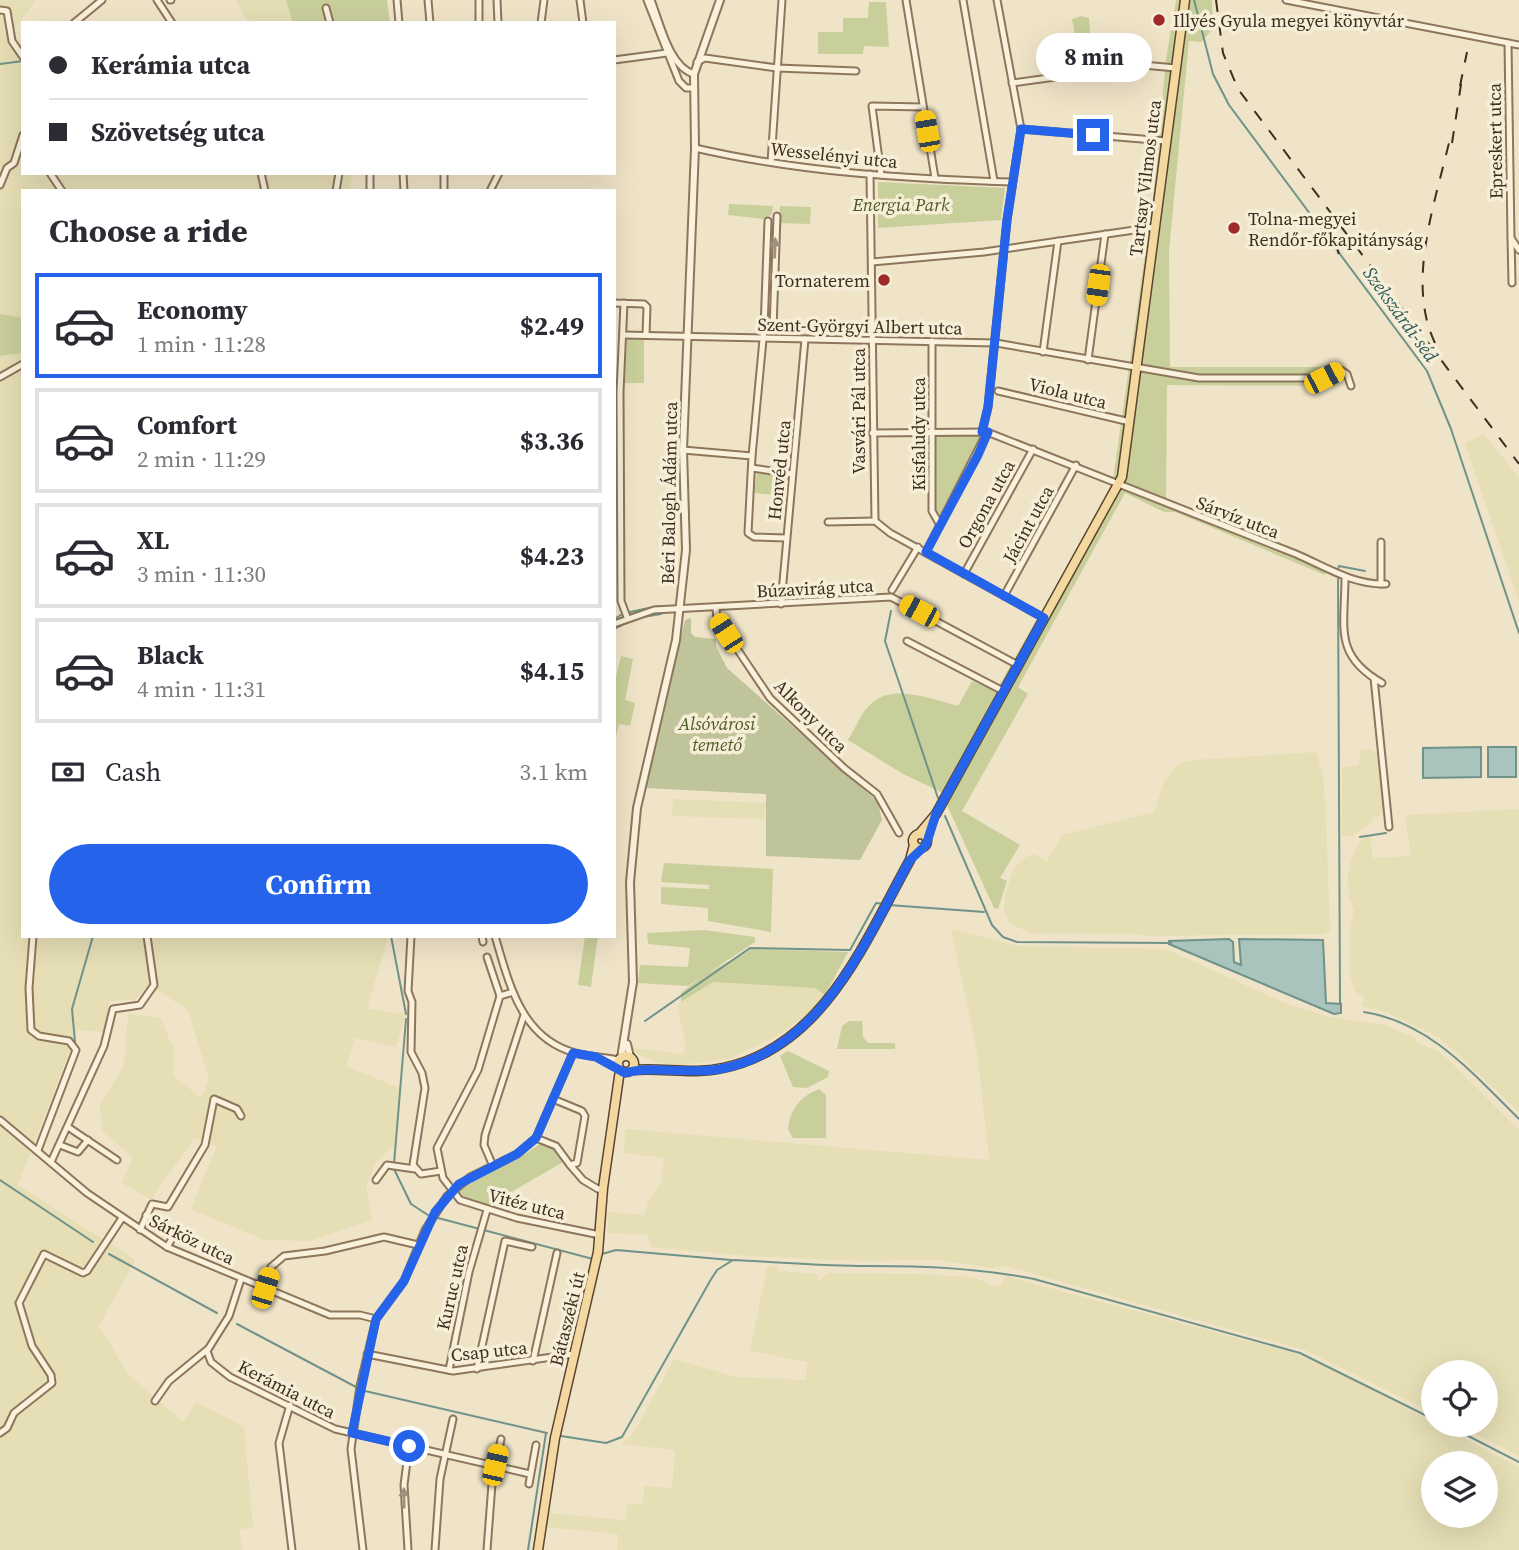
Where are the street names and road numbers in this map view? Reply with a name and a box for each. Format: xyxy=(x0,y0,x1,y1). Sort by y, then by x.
street label: Epreskert utca xyxy=(1481,82,1509,199)
street label: Tartsay Vilmos utca xyxy=(1123,98,1167,258)
street label: Wesselényi utca xyxy=(769,136,900,174)
street label: Szent-Györgyi Albert utca xyxy=(757,312,964,340)
street label: Vasvári Pál utca xyxy=(846,347,871,474)
street label: Viola utca xyxy=(1026,371,1110,415)
street label: Kisfaludy utca xyxy=(906,376,931,491)
street label: Béri Balogh Ádám utca xyxy=(655,400,683,585)
street label: Honvéd utca xyxy=(761,418,797,521)
street label: Orgona utca xyxy=(951,454,1021,553)
street label: Jácint utca xyxy=(996,480,1060,568)
street label: Sárvíz utca xyxy=(1193,490,1284,545)
street label: Búzavirág utca xyxy=(756,572,875,604)
street label: Alkony utca xyxy=(769,674,854,759)
street label: Vitéz utca xyxy=(486,1182,569,1226)
street label: Sárköz utca xyxy=(145,1208,239,1271)
street label: Kuruc utca xyxy=(430,1241,474,1332)
street label: Bátaszéki út xyxy=(543,1269,591,1369)
street label: Csap utca xyxy=(449,1334,529,1367)
street label: Kerámia utca xyxy=(234,1354,341,1425)

